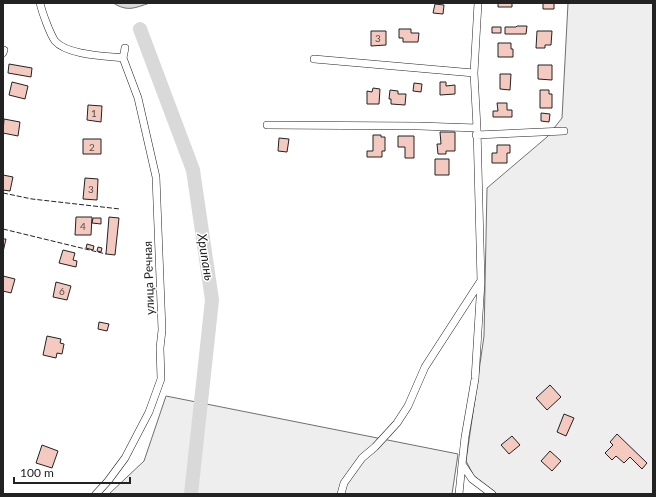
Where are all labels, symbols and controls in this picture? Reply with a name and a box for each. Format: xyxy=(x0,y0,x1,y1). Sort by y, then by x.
house number: 3 xyxy=(375,32,381,44)
house number: 1 xyxy=(91,107,97,119)
house number: 2 xyxy=(89,141,95,153)
house number: 3 xyxy=(88,183,94,195)
house number: 4 xyxy=(80,220,86,232)
water label: Хрипань xyxy=(194,231,218,282)
street label: улица Речная xyxy=(140,241,157,315)
house number: 6 xyxy=(59,285,65,297)
scale bar xyxy=(14,459,130,485)
text: 100 m xyxy=(20,465,54,480)

